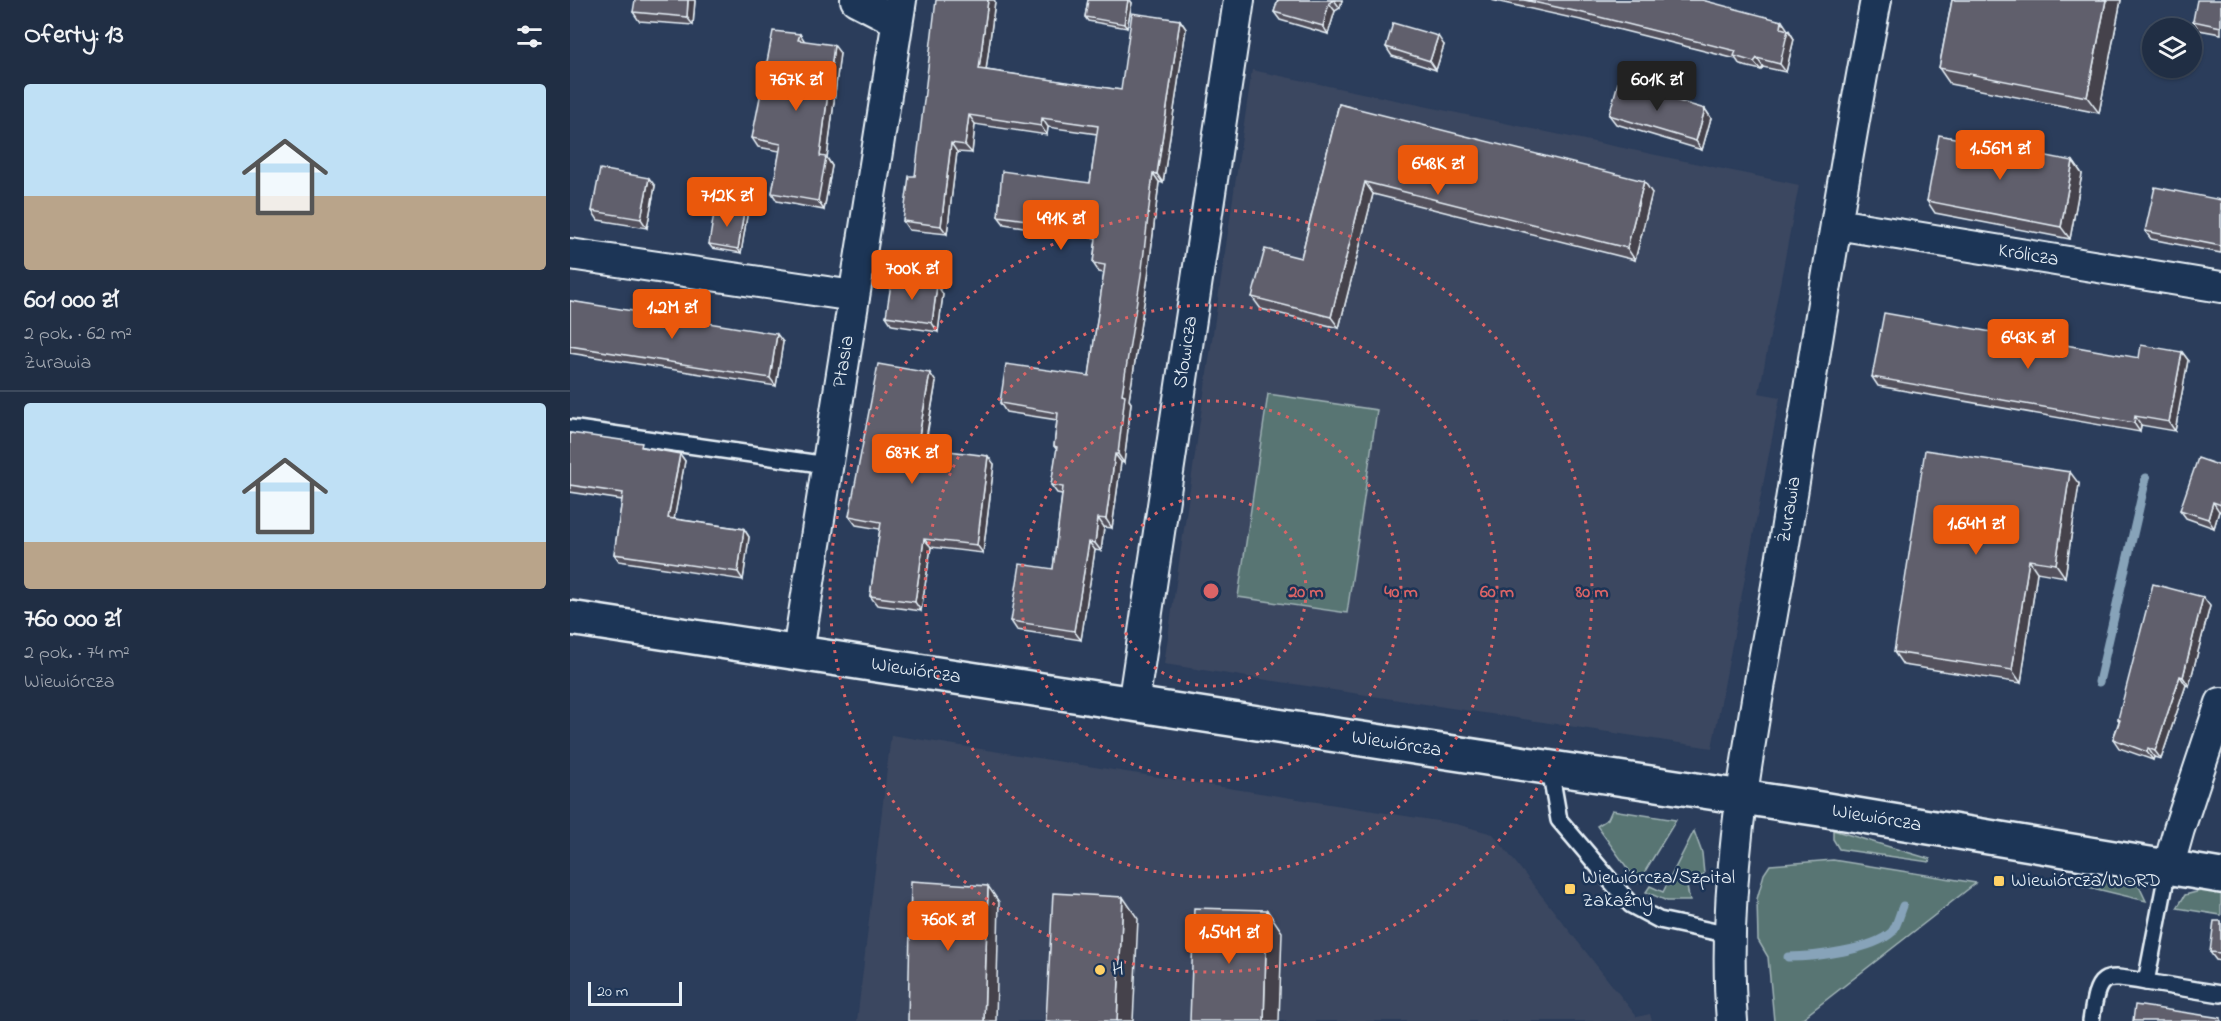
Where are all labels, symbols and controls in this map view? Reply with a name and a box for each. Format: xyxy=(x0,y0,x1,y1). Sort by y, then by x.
text: Oferty: 13 xyxy=(24,17,124,55)
map controls xyxy=(2142,18,2202,78)
button: layers xyxy=(2142,18,2202,78)
icon: filters xyxy=(513,20,546,53)
pin: 767K zł xyxy=(741,61,851,112)
pin: 601K zł xyxy=(1602,61,1712,112)
text: 767K zł xyxy=(770,66,822,95)
text: 601K zł xyxy=(1631,66,1683,95)
icon: home xyxy=(231,123,339,231)
pin: 1.56M zł xyxy=(1938,130,2062,181)
text: 1.56M zł xyxy=(1970,135,2030,164)
pin: 648K zł xyxy=(1383,145,1493,196)
text: 648K zł xyxy=(1412,150,1464,179)
pin: 712K zł xyxy=(672,177,782,228)
text: 712K zł xyxy=(701,182,753,211)
pin: 491K zł xyxy=(1006,200,1116,251)
text: 491K zł xyxy=(1037,205,1085,234)
street label: Królicza xyxy=(1996,236,2061,275)
pin: 700K zł xyxy=(857,250,967,301)
text: 700K zł xyxy=(885,255,939,284)
text: 601 000 zł xyxy=(24,282,118,320)
pin: 1.2M zł xyxy=(617,289,727,340)
text: 1.2M zł xyxy=(647,294,697,323)
street label: Słowicza xyxy=(1166,314,1206,390)
pin: 643K zł xyxy=(1973,319,2083,370)
text: 2 pok. · 62 m² xyxy=(24,320,132,349)
text: 643K zł xyxy=(2002,324,2054,353)
street label: Ptasia xyxy=(825,333,862,390)
text: Żurawia xyxy=(24,349,91,378)
pin: 687K zł xyxy=(857,434,967,485)
text: 687K zł xyxy=(886,439,938,468)
icon: home xyxy=(231,442,339,550)
street label: Żurawia xyxy=(1770,474,1809,545)
pin: 1.64M zł xyxy=(1914,505,2038,556)
text: 1.64M zł xyxy=(1947,510,2005,539)
text: 20 m xyxy=(1287,580,1324,606)
text: 40 m xyxy=(1384,580,1418,606)
text: 60 m xyxy=(1480,580,1514,606)
text: 80 m xyxy=(1575,580,1609,606)
centre of rings xyxy=(1201,581,1221,601)
text: 760 000 zł xyxy=(24,601,121,639)
text: 2 pok. · 74 m² xyxy=(24,639,130,668)
street label: Wiewiórcza xyxy=(869,650,963,692)
text: Wiewiórcza xyxy=(24,668,114,697)
street label: Wiewiórcza xyxy=(1349,723,1443,765)
street label: Wiewiórcza xyxy=(1830,797,1924,840)
place label: Wiewiórcza/Szpital Zakaźny xyxy=(1582,864,1735,916)
place label: Wiewiórcza/WORD xyxy=(2011,867,2161,896)
marker: Wiewiórcza/WORD xyxy=(1992,874,2006,888)
marker: Wiewiórcza/Szpital Zakaźny xyxy=(1563,882,1577,896)
pin: 760K zł xyxy=(893,901,1003,952)
text: 760K zł xyxy=(921,906,975,935)
pin: 1.54M zł xyxy=(1167,914,1291,965)
text: 1.54M zł xyxy=(1199,919,1259,948)
place label: H xyxy=(1112,956,1124,985)
marker: H xyxy=(1093,963,1107,977)
scale bar xyxy=(588,979,682,1006)
text: 20 m xyxy=(597,980,628,1004)

